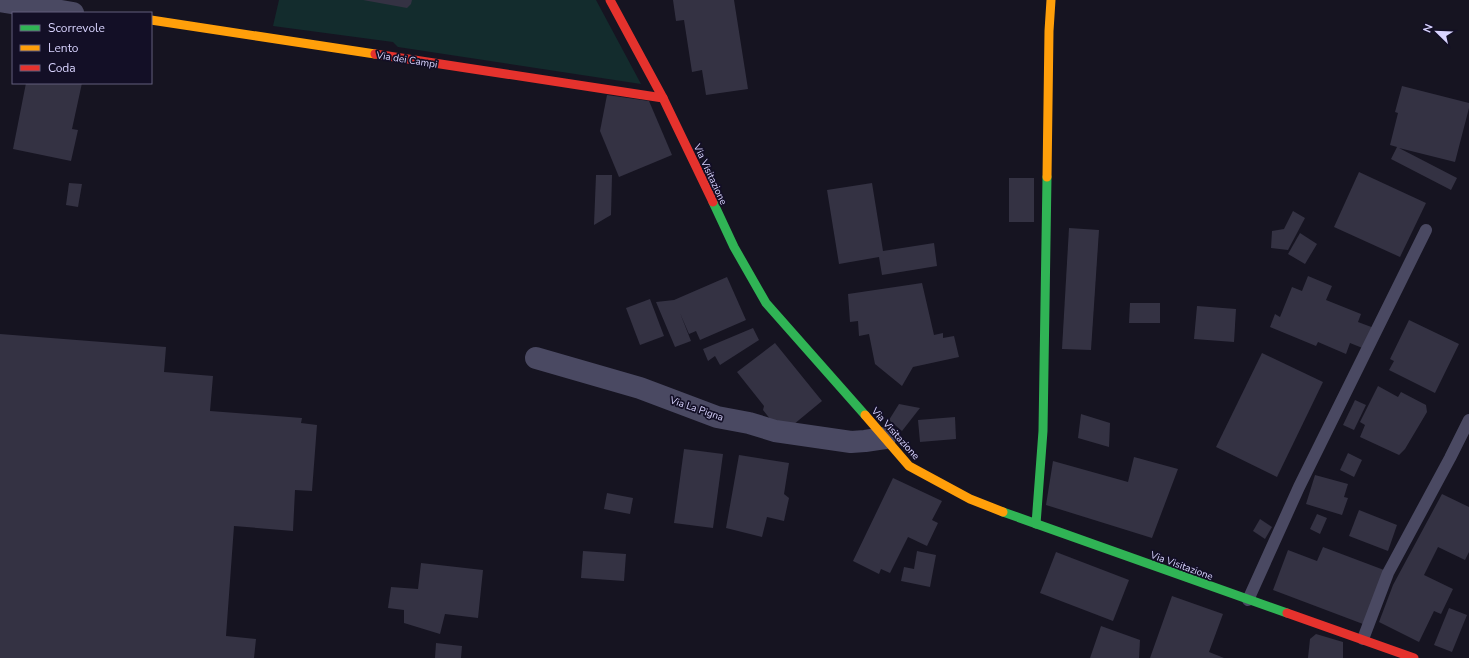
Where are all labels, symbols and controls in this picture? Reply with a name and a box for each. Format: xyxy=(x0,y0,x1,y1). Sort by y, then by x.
legend xyxy=(12,12,152,84)
north arrow xyxy=(1417,12,1457,52)
text: Scorrevole xyxy=(48,20,105,36)
text: N xyxy=(1420,22,1437,35)
text: Lento xyxy=(48,40,79,56)
street label: Via dei Campi xyxy=(374,48,438,72)
text: Coda xyxy=(48,60,76,76)
street label: Via Visitazione xyxy=(689,141,730,207)
street label: Via La Pigna xyxy=(667,393,725,425)
street label: Via Visitazione xyxy=(867,404,922,463)
street label: Via Visitazione xyxy=(1147,548,1215,584)

